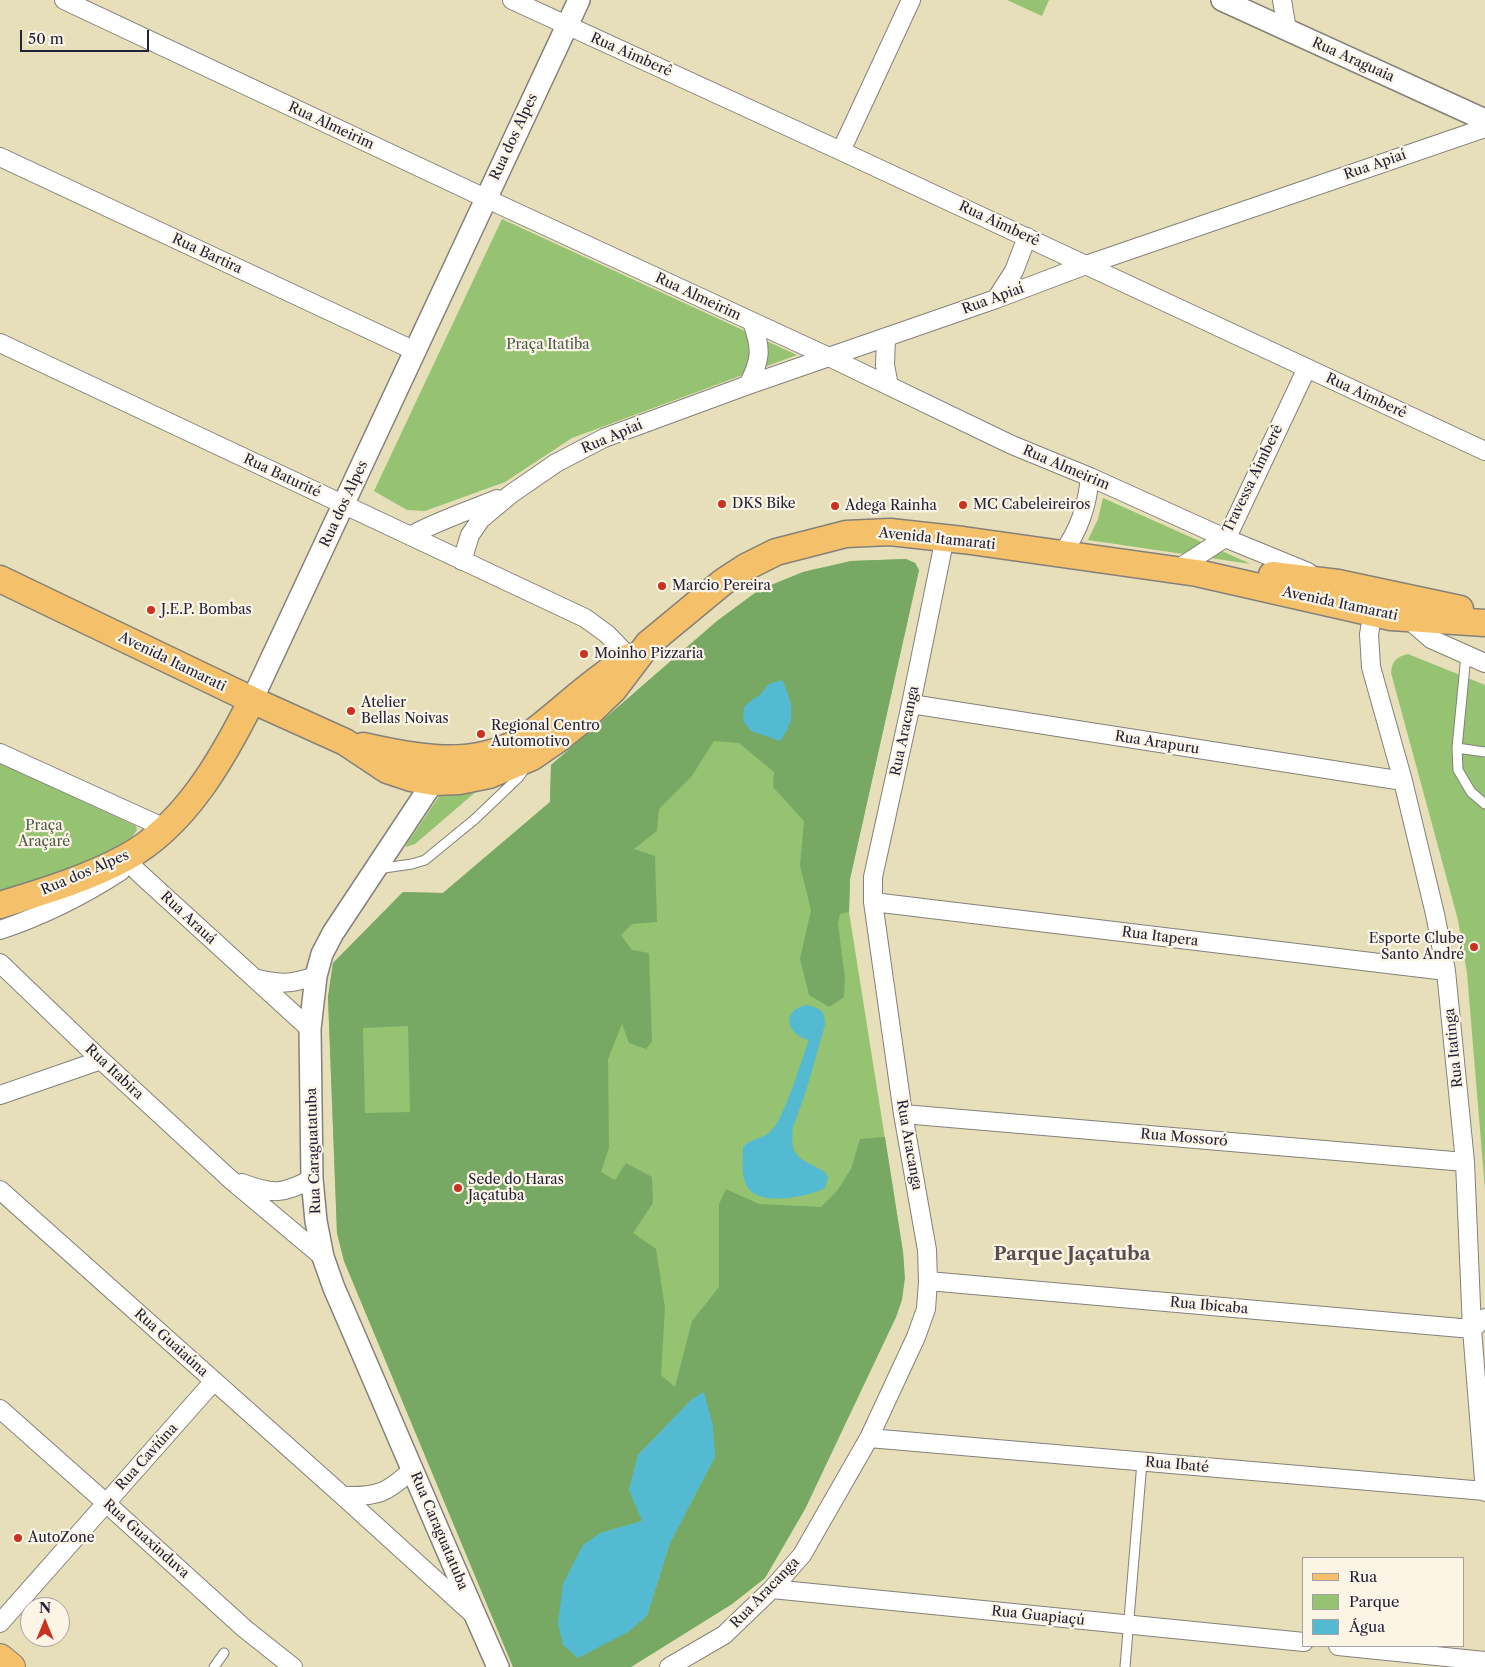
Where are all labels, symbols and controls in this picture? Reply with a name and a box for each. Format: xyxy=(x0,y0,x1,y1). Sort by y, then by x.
scale bar xyxy=(22,20,151,52)
text: 50 m xyxy=(28,29,64,48)
street label: Rua Aimberê xyxy=(588,30,674,80)
street label: Rua Araguaia xyxy=(1309,34,1397,86)
street label: Rua dos Alpes xyxy=(487,91,541,183)
street label: Rua Almeirim xyxy=(285,99,377,153)
street label: Rua Apiaí xyxy=(1342,146,1408,184)
street label: Rua Aimberê xyxy=(956,198,1042,250)
street label: Rua Bartira xyxy=(169,230,245,278)
street label: Rua Almeirim xyxy=(652,270,744,324)
street label: Rua Apiaí xyxy=(960,280,1026,318)
park label: Praça Itatiba xyxy=(506,337,590,353)
street label: Rua Aimberê xyxy=(1323,370,1409,422)
street label: Rua Apiaí xyxy=(579,417,645,457)
street label: Travessa Aimberê xyxy=(1220,422,1286,536)
street label: Rua Almeirim xyxy=(1020,442,1112,494)
street label: Rua Baturité xyxy=(241,451,323,501)
street label: Rua dos Alpes xyxy=(317,458,371,550)
place label: DKS Bike xyxy=(732,496,796,512)
place label: MC Cabeleireiros xyxy=(973,497,1090,513)
marker: DKS Bike xyxy=(716,498,728,510)
place label: Adega Rainha xyxy=(845,498,937,514)
marker: MC Cabeleireiros xyxy=(957,499,969,511)
marker: Adega Rainha xyxy=(829,500,841,512)
street label: Avenida Itamarati xyxy=(878,525,996,553)
place label: Marcio Pereira xyxy=(672,578,771,594)
marker: Marcio Pereira xyxy=(656,580,668,592)
street label: Avenida Itamarati xyxy=(1281,584,1399,624)
place label: J.E.P. Bombas xyxy=(161,602,252,618)
marker: J.E.P. Bombas xyxy=(145,604,157,616)
street label: Avenida Itamarati xyxy=(116,629,228,695)
place label: Moinho Pizzaria xyxy=(594,646,703,662)
marker: Moinho Pizzaria xyxy=(578,648,590,660)
street label: Rua Aracanga xyxy=(887,684,923,778)
place label: Atelier Bellas Noivas xyxy=(361,695,449,728)
marker: Atelier Bellas Noivas xyxy=(345,705,357,717)
place label: Regional Centro Automotivo xyxy=(491,718,600,750)
marker: Regional Centro Automotivo xyxy=(475,728,487,740)
street label: Rua Arapuru xyxy=(1114,728,1200,758)
park label: Praça Araçaré xyxy=(18,818,70,850)
street label: Rua dos Alpes xyxy=(38,847,132,899)
street label: Rua Arauá xyxy=(157,888,219,948)
street label: Rua Itapera xyxy=(1121,924,1199,950)
place label: Esporte Clube Santo André xyxy=(1369,931,1464,964)
marker: Esporte Clube Santo André xyxy=(1468,941,1480,953)
street label: Rua Itatinga xyxy=(1441,1007,1467,1089)
street label: Rua Itabira xyxy=(81,1041,147,1103)
street label: Rua Caraguatatuba xyxy=(303,1087,325,1215)
street label: Rua Aracanga xyxy=(893,1098,925,1192)
street label: Rua Mossoró xyxy=(1140,1126,1228,1150)
place label: Sede do Haras Jaçatuba xyxy=(468,1172,564,1204)
marker: Sede do Haras Jaçatuba xyxy=(452,1182,464,1194)
district label: Parque Jaçatuba xyxy=(993,1244,1151,1266)
street label: Rua Ibicaba xyxy=(1169,1294,1249,1318)
street label: Rua Guaiaúna xyxy=(131,1305,211,1381)
street label: Rua Caviúna xyxy=(113,1420,181,1494)
street label: Rua Ibaté xyxy=(1144,1454,1210,1476)
street label: Rua Caraguatatuba xyxy=(407,1469,471,1593)
street label: Rua Guaxinduva xyxy=(100,1496,192,1582)
place label: AutoZone xyxy=(28,1530,95,1546)
marker: AutoZone xyxy=(12,1532,24,1544)
street label: Rua Aracanga xyxy=(727,1554,803,1632)
legend xyxy=(1302,1557,1465,1647)
text: Rua xyxy=(1349,1567,1377,1586)
text: Parque xyxy=(1349,1592,1399,1611)
north arrow xyxy=(20,1597,70,1647)
text: N xyxy=(39,1599,51,1617)
street label: Rua Guapiaçú xyxy=(991,1603,1085,1629)
text: Água xyxy=(1349,1617,1385,1636)

